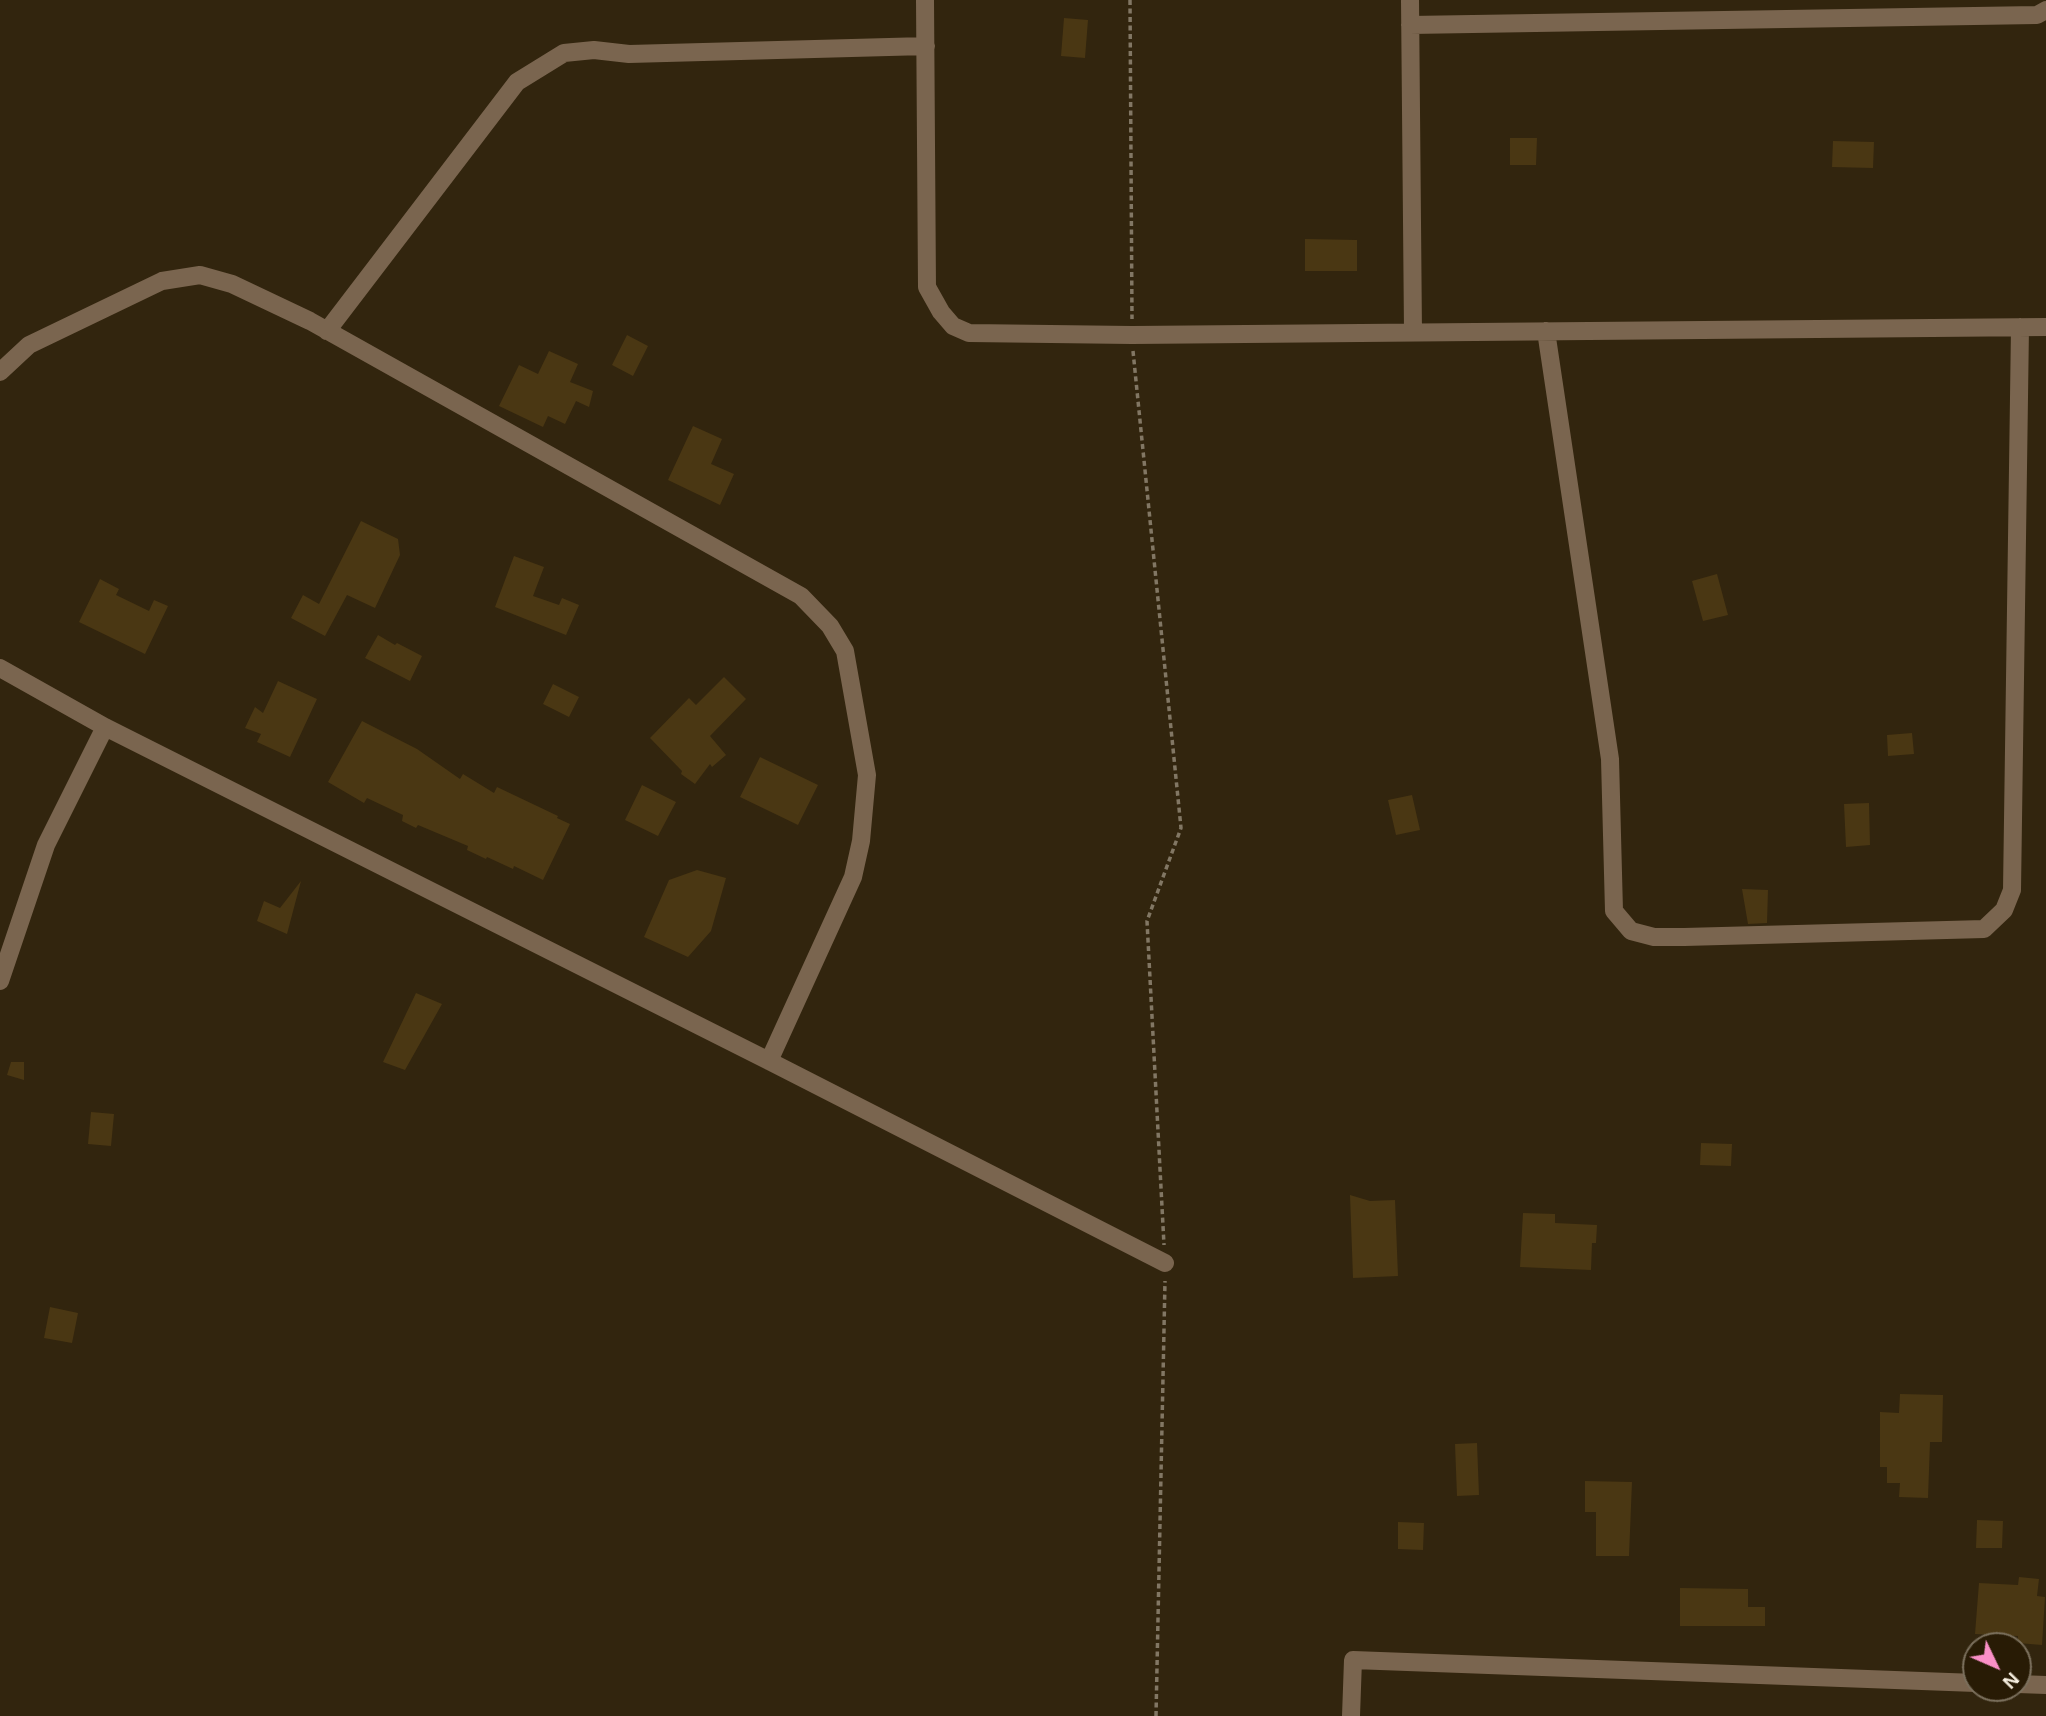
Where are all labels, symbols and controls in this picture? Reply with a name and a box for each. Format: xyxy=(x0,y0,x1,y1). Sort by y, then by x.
north arrow xyxy=(1962,1632,2032,1702)
text: N xyxy=(1999,1668,2023,1693)

